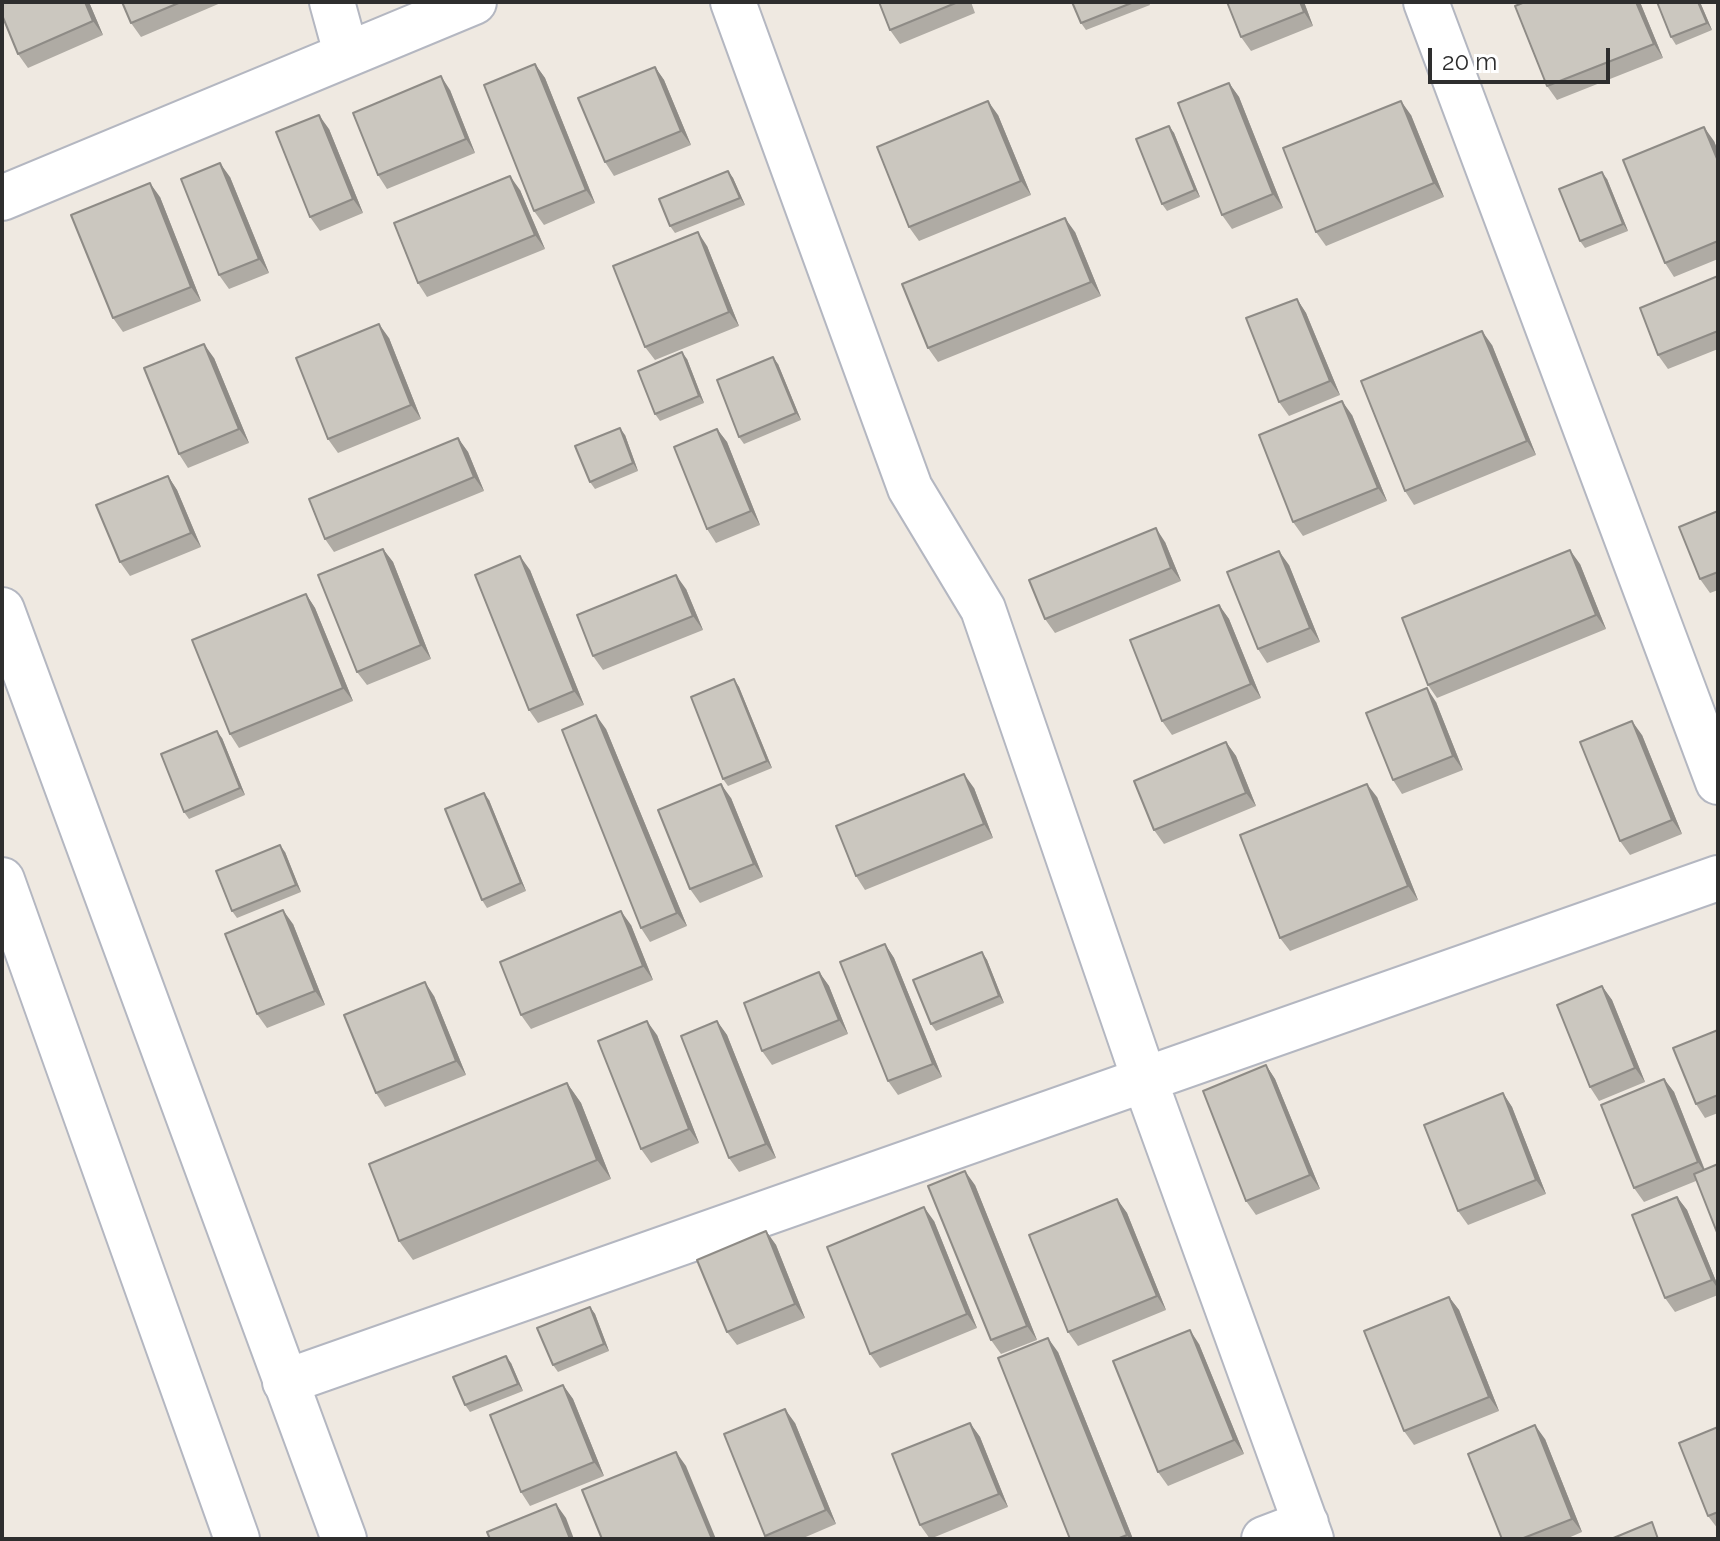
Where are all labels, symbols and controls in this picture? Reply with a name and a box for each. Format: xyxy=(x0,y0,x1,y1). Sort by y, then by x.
scale bar xyxy=(1432,32,1614,82)
text: 20 m xyxy=(1442,47,1497,76)

